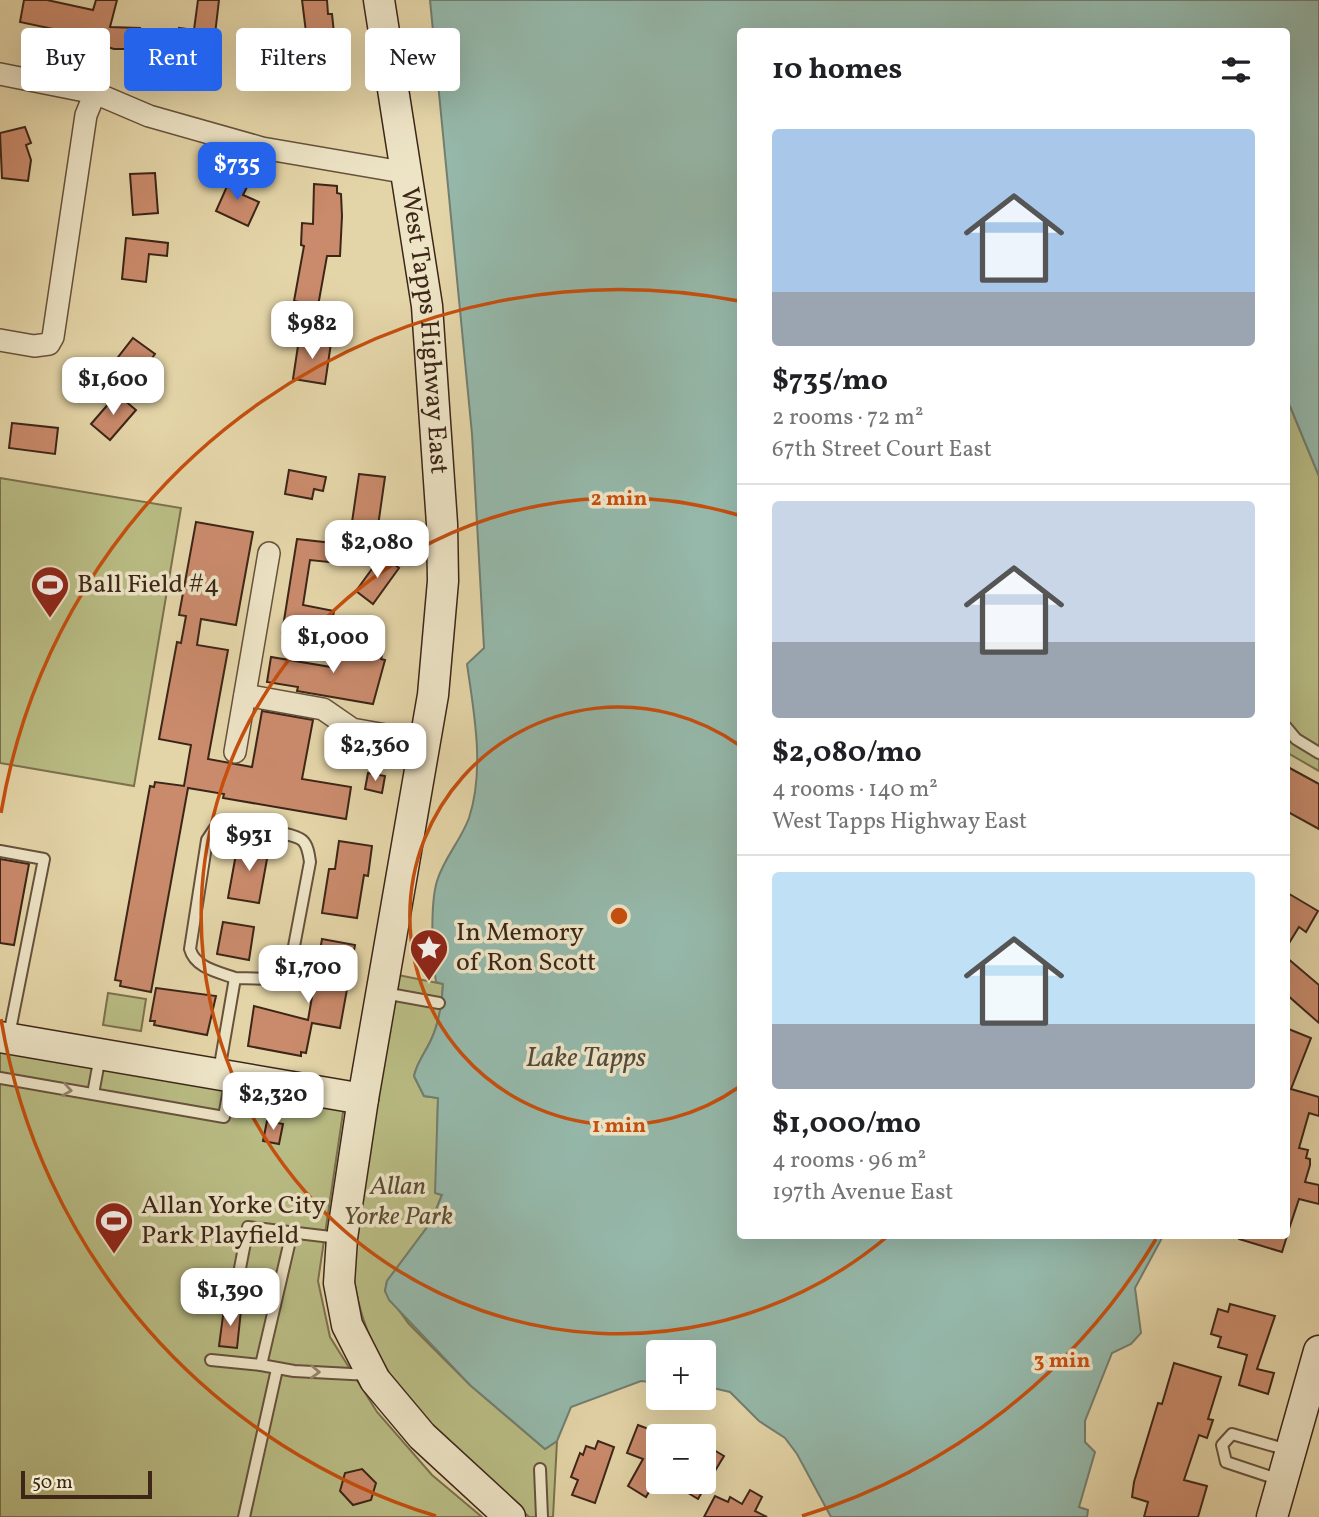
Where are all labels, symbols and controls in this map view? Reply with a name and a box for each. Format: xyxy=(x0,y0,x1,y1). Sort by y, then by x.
chip: Buy xyxy=(21,28,110,91)
chip: Rent xyxy=(124,28,222,91)
chip: Filters xyxy=(236,28,351,91)
chip: New xyxy=(365,28,460,91)
text: 10 homes xyxy=(772,49,902,91)
icon: filters xyxy=(1217,51,1255,89)
pin: $735 xyxy=(196,142,278,202)
text: $735 xyxy=(214,149,260,181)
icon: home xyxy=(951,175,1077,301)
street label: West Tapps Highway East xyxy=(391,185,457,475)
pin: $982 xyxy=(271,302,353,361)
text: $982 xyxy=(287,308,337,340)
pin: $1,600 xyxy=(56,358,170,417)
text: $735/mo xyxy=(772,360,888,402)
text: $1,600 xyxy=(78,364,148,396)
text: 2 rooms · 72 m² xyxy=(772,402,923,434)
text: 67th Street Court East xyxy=(772,434,992,466)
text: 2 min xyxy=(591,485,647,514)
pin: $2,080 xyxy=(320,520,434,580)
text: $2,080 xyxy=(341,527,413,559)
icon: home xyxy=(951,547,1077,673)
sports icon: Ball Field #4 xyxy=(29,564,71,619)
place label: Ball Field #4 xyxy=(77,567,219,603)
pin: $1,000 xyxy=(276,616,390,675)
text: $1,000 xyxy=(297,622,369,654)
pin: $2,360 xyxy=(318,724,432,783)
text: $2,360 xyxy=(340,730,410,762)
text: $2,080/mo xyxy=(772,732,922,774)
text: 4 rooms · 140 m² xyxy=(772,774,938,806)
text: West Tapps Highway East xyxy=(772,806,1027,838)
pin: $931 xyxy=(208,814,290,873)
text: $931 xyxy=(226,820,272,852)
centre of rings xyxy=(607,904,631,928)
place label: In Memory of Ron Scott xyxy=(456,915,596,981)
icon: home xyxy=(951,918,1077,1044)
place icon: In Memory of Ron Scott xyxy=(408,927,450,982)
pin: $1,700 xyxy=(251,946,365,1005)
text: $1,700 xyxy=(275,952,341,984)
water label: Lake Tapps xyxy=(526,1039,646,1078)
pin: $2,320 xyxy=(216,1072,330,1132)
text: $2,320 xyxy=(239,1079,307,1111)
one-way arrow xyxy=(61,1082,73,1097)
text: $1,000/mo xyxy=(772,1103,921,1145)
text: 1 min xyxy=(592,1112,646,1141)
text: 4 rooms · 96 m² xyxy=(772,1145,926,1177)
park label: Allan Yorke Park xyxy=(343,1169,453,1235)
text: 197th Avenue East xyxy=(772,1177,953,1209)
place label: Allan Yorke City Park Playfield xyxy=(141,1188,326,1254)
sports icon: Allan Yorke City Park Playfield xyxy=(93,1200,135,1255)
pin: $1,390 xyxy=(173,1268,287,1328)
text: $1,390 xyxy=(197,1275,263,1307)
map controls xyxy=(646,1340,716,1494)
button: + xyxy=(646,1340,716,1410)
text: 3 min xyxy=(1034,1347,1090,1376)
one-way arrow xyxy=(310,1365,321,1380)
button: − xyxy=(646,1424,716,1494)
scale bar xyxy=(21,1468,152,1500)
text: 50 m xyxy=(32,1470,73,1496)

